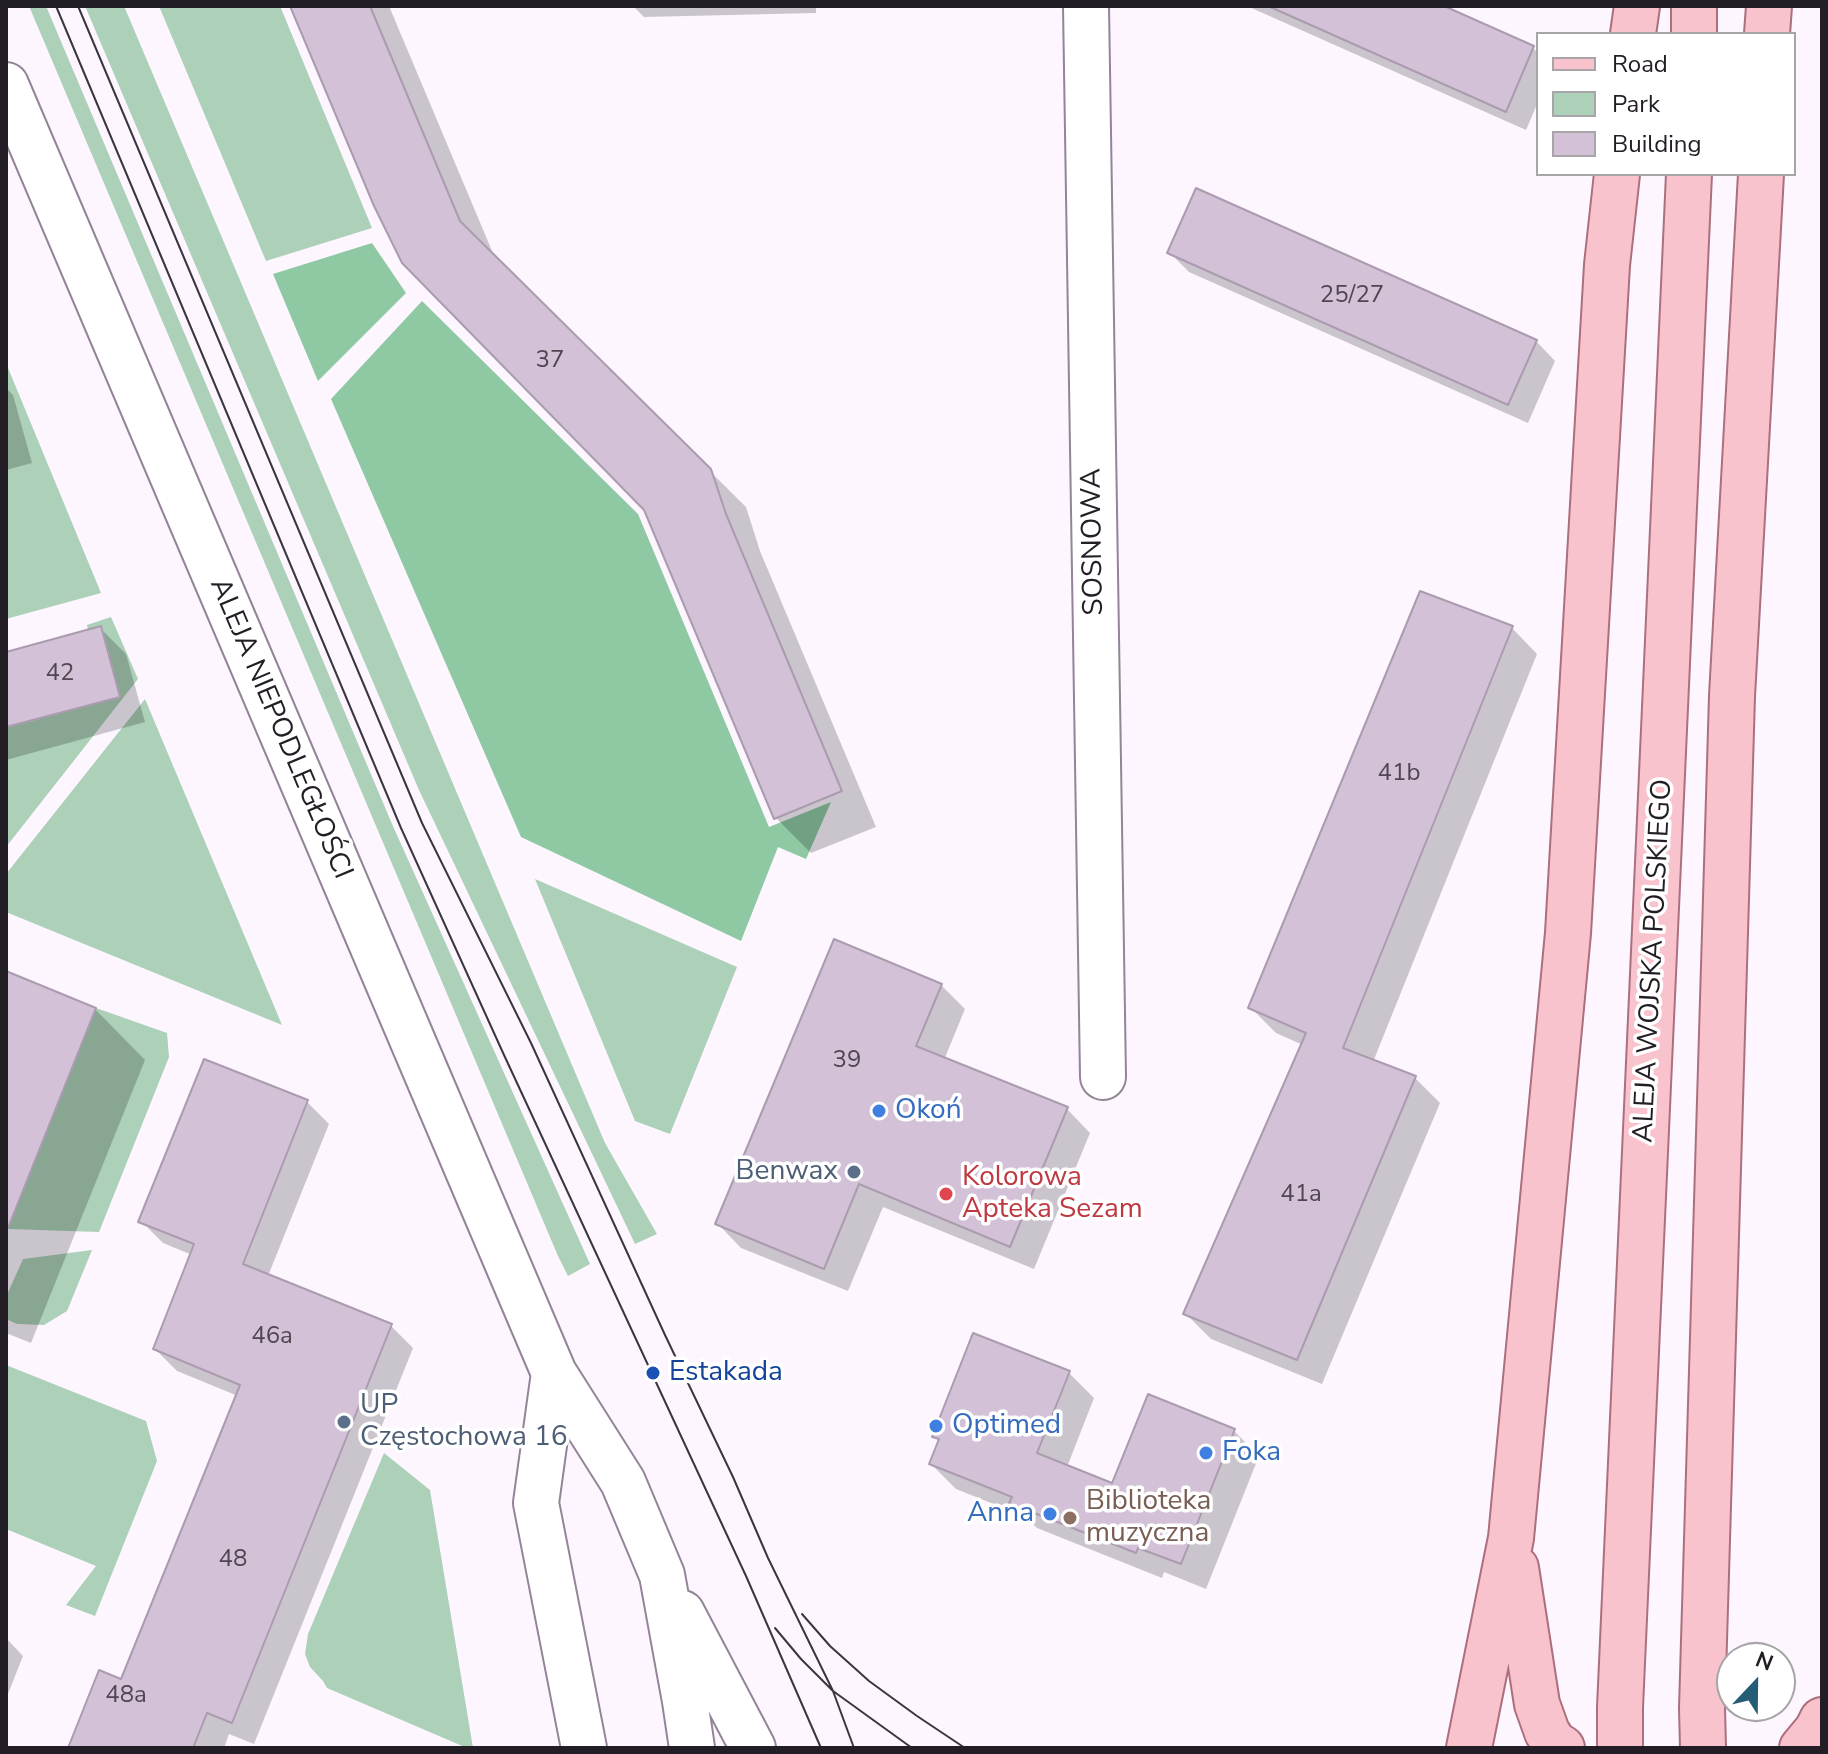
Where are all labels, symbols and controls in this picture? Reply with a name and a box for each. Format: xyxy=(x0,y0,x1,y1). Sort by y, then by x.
legend xyxy=(1536,32,1796,176)
text: Road xyxy=(1612,48,1668,80)
text: Park xyxy=(1612,88,1660,120)
text: Building xyxy=(1612,128,1702,160)
house number: 25/27 xyxy=(1320,282,1384,310)
house number: 37 xyxy=(536,347,564,375)
street label: SOSNOWA xyxy=(1076,468,1112,616)
street label: ALEJA NIEPODLEGŁOŚCI xyxy=(201,574,359,884)
house number: 42 xyxy=(46,660,74,688)
house number: 41b xyxy=(1378,760,1420,788)
street label: ALEJA WOJSKA POLSKIEGO xyxy=(1628,778,1680,1144)
house number: 39 xyxy=(833,1047,861,1075)
place label: Okoń xyxy=(895,1094,962,1128)
marker: Okoń xyxy=(870,1102,888,1120)
place label: Benwax xyxy=(736,1155,838,1189)
place label: Kolorowa Apteka Sezam xyxy=(962,1161,1143,1227)
marker: Benwax xyxy=(845,1163,863,1181)
house number: 41a xyxy=(1280,1181,1322,1209)
marker: Kolorowa Apteka Sezam xyxy=(937,1185,955,1203)
house number: 46a xyxy=(251,1323,293,1351)
place label: Estakada xyxy=(669,1356,783,1390)
marker: Estakada xyxy=(644,1364,662,1382)
place label: UP Częstochowa 16 xyxy=(360,1389,568,1455)
place label: Optimed xyxy=(952,1409,1061,1443)
marker: UP Częstochowa 16 xyxy=(335,1413,353,1431)
marker: Optimed xyxy=(927,1417,945,1435)
place label: Foka xyxy=(1222,1436,1281,1470)
marker: Foka xyxy=(1197,1444,1215,1462)
place label: Biblioteka muzyczna xyxy=(1086,1485,1211,1551)
place label: Anna xyxy=(967,1497,1034,1531)
marker: Anna xyxy=(1041,1505,1059,1523)
marker: Biblioteka muzyczna xyxy=(1061,1509,1079,1527)
house number: 48 xyxy=(219,1546,247,1574)
north arrow xyxy=(1716,1642,1796,1722)
text: N xyxy=(1751,1645,1777,1679)
house number: 48a xyxy=(105,1682,147,1710)

